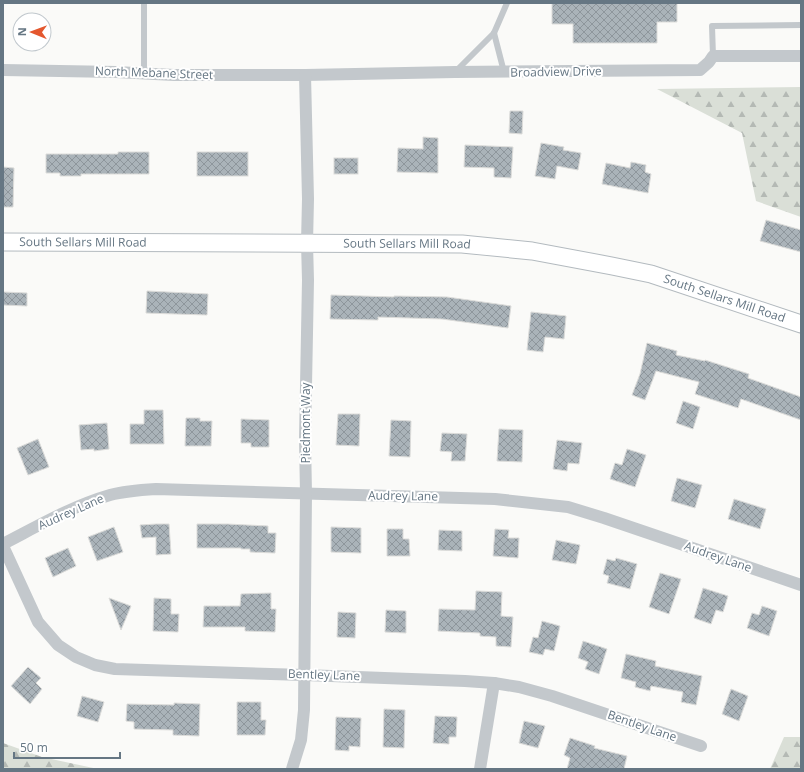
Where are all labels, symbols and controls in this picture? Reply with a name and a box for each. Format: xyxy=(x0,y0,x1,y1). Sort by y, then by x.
north arrow xyxy=(12,12,52,52)
text: N xyxy=(14,27,29,36)
street label: North Mebane Street xyxy=(95,62,213,83)
street label: Broadview Drive xyxy=(510,62,602,81)
street label: South Sellars Mill Road xyxy=(19,233,147,251)
street label: South Sellars Mill Road xyxy=(343,234,472,253)
street label: South Sellars Mill Road xyxy=(661,270,788,326)
street label: Piedmont Way xyxy=(297,381,314,464)
street label: Audrey Lane xyxy=(368,486,438,505)
street label: Audrey Lane xyxy=(35,489,107,534)
street label: Audrey Lane xyxy=(682,537,754,576)
street label: Bentley Lane xyxy=(288,665,361,684)
street label: Bentley Lane xyxy=(605,706,679,745)
scale bar xyxy=(14,734,120,760)
text: 50 m xyxy=(20,739,48,756)

